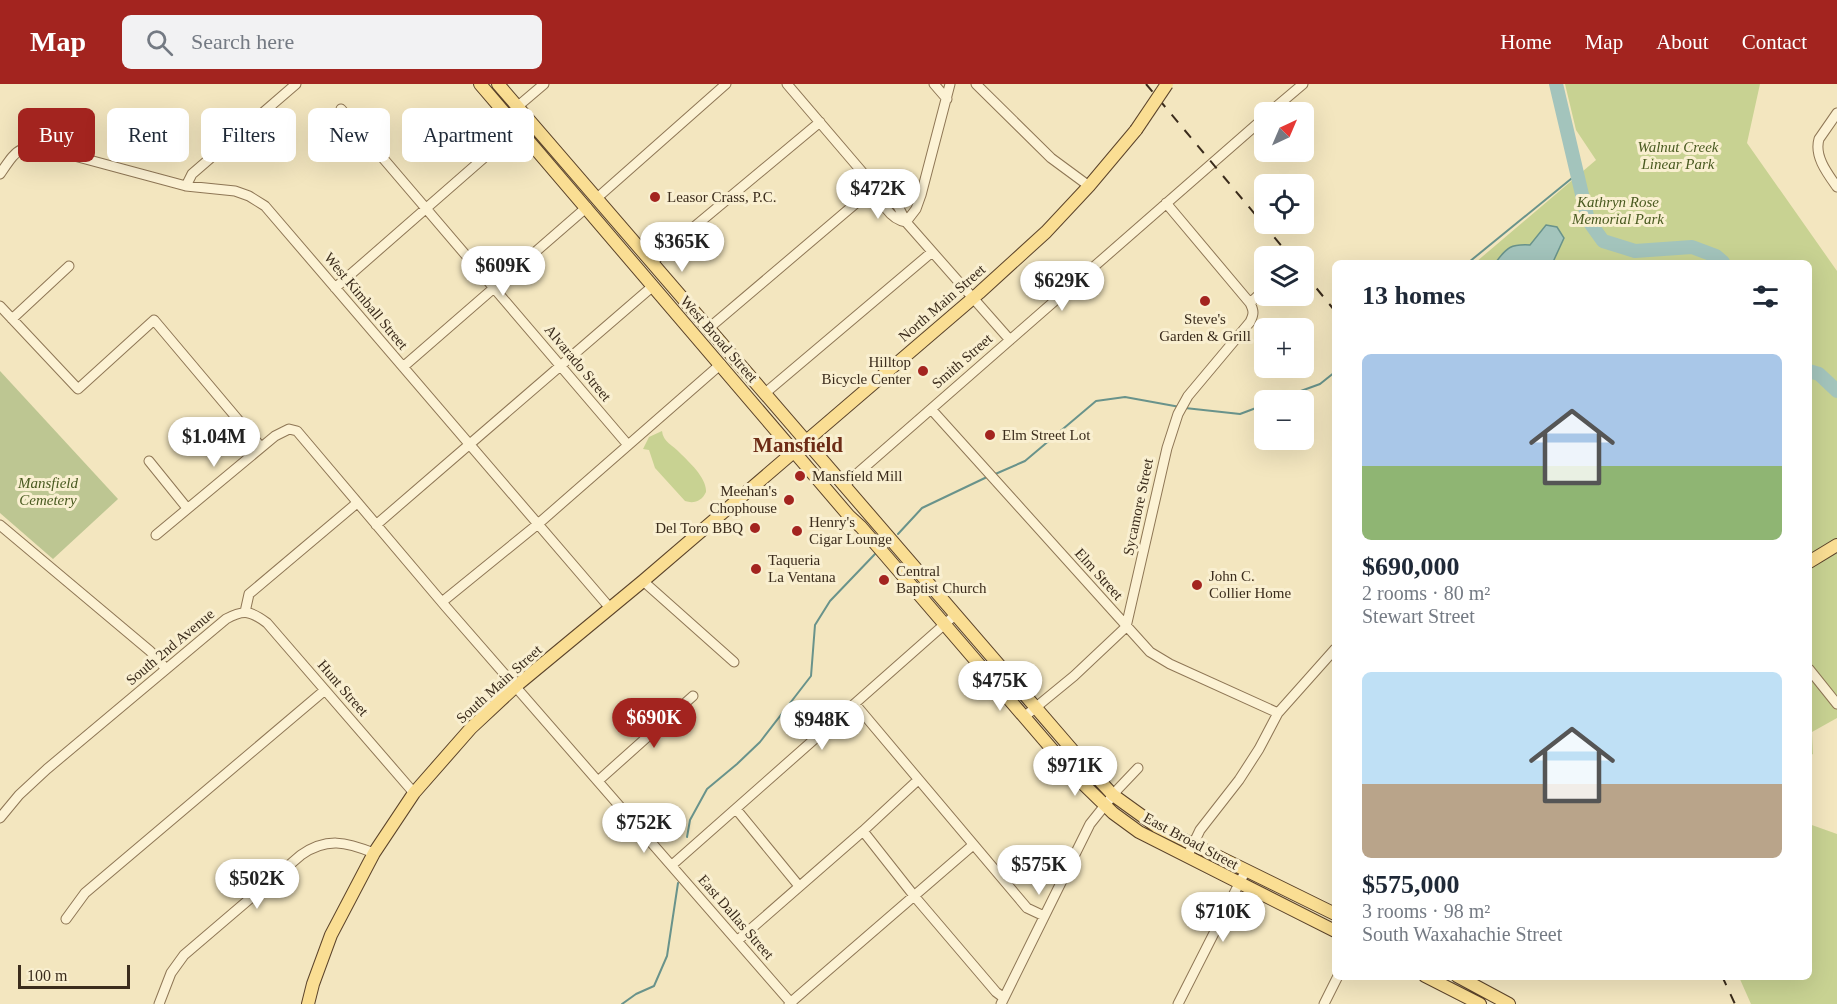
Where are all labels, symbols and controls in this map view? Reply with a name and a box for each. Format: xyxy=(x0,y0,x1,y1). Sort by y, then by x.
search box xyxy=(122,15,542,69)
text: Map xyxy=(30,26,86,57)
icon: search xyxy=(143,26,176,59)
text: Search here xyxy=(191,29,294,54)
text: Home xyxy=(1500,30,1552,54)
text: Map xyxy=(1585,30,1623,54)
text: About xyxy=(1656,30,1709,54)
text: Contact xyxy=(1742,30,1807,54)
north arrow xyxy=(1254,102,1314,162)
map controls xyxy=(1254,102,1314,450)
chip: Buy xyxy=(18,108,95,162)
chip: Rent xyxy=(107,108,189,162)
chip: Filters xyxy=(201,108,296,162)
chip: New xyxy=(308,108,390,162)
chip: Apartment xyxy=(402,108,534,162)
park label: Walnut Creek Linear Park xyxy=(1638,139,1719,172)
pin: $472K xyxy=(836,169,920,220)
button: locate xyxy=(1254,174,1314,234)
text: $472K xyxy=(850,177,906,199)
place label: Leasor Crass, P.C. xyxy=(667,189,777,205)
marker: Leasor Crass, P.C. xyxy=(648,190,662,204)
park label: Kathryn Rose Memorial Park xyxy=(1571,194,1664,227)
pin: $365K xyxy=(640,222,724,273)
text: $365K xyxy=(654,230,710,252)
pin: $609K xyxy=(461,246,545,297)
button: layers xyxy=(1254,246,1314,306)
street label: West Kimball Street xyxy=(321,249,412,353)
text: $609K xyxy=(475,254,531,276)
street label: North Main Street xyxy=(896,261,989,345)
pin: $629K xyxy=(1020,261,1104,312)
text: $629K xyxy=(1034,269,1090,291)
icon: filters xyxy=(1749,280,1782,313)
text: 13 homes xyxy=(1362,281,1465,310)
street label: West Broad Street xyxy=(677,293,761,386)
marker: Steve's Garden & Grill xyxy=(1198,294,1212,308)
place label: Steve's Garden & Grill xyxy=(1159,311,1251,344)
button: + xyxy=(1254,318,1314,378)
street label: Alvarado Street xyxy=(541,322,615,405)
street label: Smith Street xyxy=(929,330,996,392)
place label: Hilltop Bicycle Center xyxy=(821,354,911,387)
marker: Hilltop Bicycle Center xyxy=(916,364,930,378)
button: − xyxy=(1254,390,1314,450)
icon: home xyxy=(1518,393,1626,501)
pin: $1.04M xyxy=(165,417,263,468)
text: $1.04M xyxy=(182,425,246,447)
place label: Elm Street Lot xyxy=(1002,427,1091,443)
marker: Elm Street Lot xyxy=(983,428,997,442)
district label: Mansfield xyxy=(753,433,843,457)
street label: Sycamore Street xyxy=(1120,456,1156,557)
place label: Mansfield Mill xyxy=(812,468,902,484)
marker: Mansfield Mill xyxy=(793,469,807,483)
park label: Mansfield Cemetery xyxy=(17,475,78,508)
place label: Meehan's Chophouse xyxy=(710,483,777,516)
marker: Meehan's Chophouse xyxy=(782,493,796,507)
place label: Henry's Cigar Lounge xyxy=(809,514,892,547)
place label: Del Toro BBQ xyxy=(655,520,743,536)
marker: Del Toro BBQ xyxy=(748,521,762,535)
marker: Henry's Cigar Lounge xyxy=(790,524,804,538)
street label: Elm Street xyxy=(1072,545,1127,604)
place label: Taqueria La Ventana xyxy=(768,552,836,585)
text: $690,000 xyxy=(1362,552,1460,581)
marker: Taqueria La Ventana xyxy=(749,562,763,576)
place label: Central Baptist Church xyxy=(896,563,987,596)
place label: John C. Collier Home xyxy=(1209,568,1291,601)
marker: Central Baptist Church xyxy=(877,573,891,587)
marker: John C. Collier Home xyxy=(1190,578,1204,592)
text: 2 rooms · 80 m² xyxy=(1362,582,1490,604)
street label: South 2nd Avenue xyxy=(123,605,217,688)
text: Stewart Street xyxy=(1362,605,1475,627)
street label: South Main Street xyxy=(453,641,546,726)
street label: Hunt Street xyxy=(314,657,372,720)
pin: $475K xyxy=(958,661,1042,712)
text: $475K xyxy=(972,669,1028,691)
pin: $690K xyxy=(612,698,696,749)
pin: $948K xyxy=(780,700,864,751)
text: $690K xyxy=(626,706,682,728)
text: $948K xyxy=(794,708,850,730)
icon: home xyxy=(1518,711,1626,819)
pin: $971K xyxy=(1033,746,1117,797)
text: $971K xyxy=(1047,754,1103,776)
pin: $752K xyxy=(602,803,686,854)
street label: East Broad Street xyxy=(1141,809,1242,873)
text: $752K xyxy=(616,811,672,833)
pin: $575K xyxy=(997,845,1081,896)
text: $575K xyxy=(1011,853,1067,875)
pin: $502K xyxy=(215,859,299,910)
text: $502K xyxy=(229,867,285,889)
text: $575,000 xyxy=(1362,870,1460,899)
street label: East Dallas Street xyxy=(695,872,778,963)
pin: $710K xyxy=(1181,892,1265,943)
text: $710K xyxy=(1195,900,1251,922)
text: 3 rooms · 98 m² xyxy=(1362,900,1490,922)
text: South Waxahachie Street xyxy=(1362,923,1562,945)
scale bar xyxy=(18,962,130,990)
text: 100 m xyxy=(27,967,67,984)

